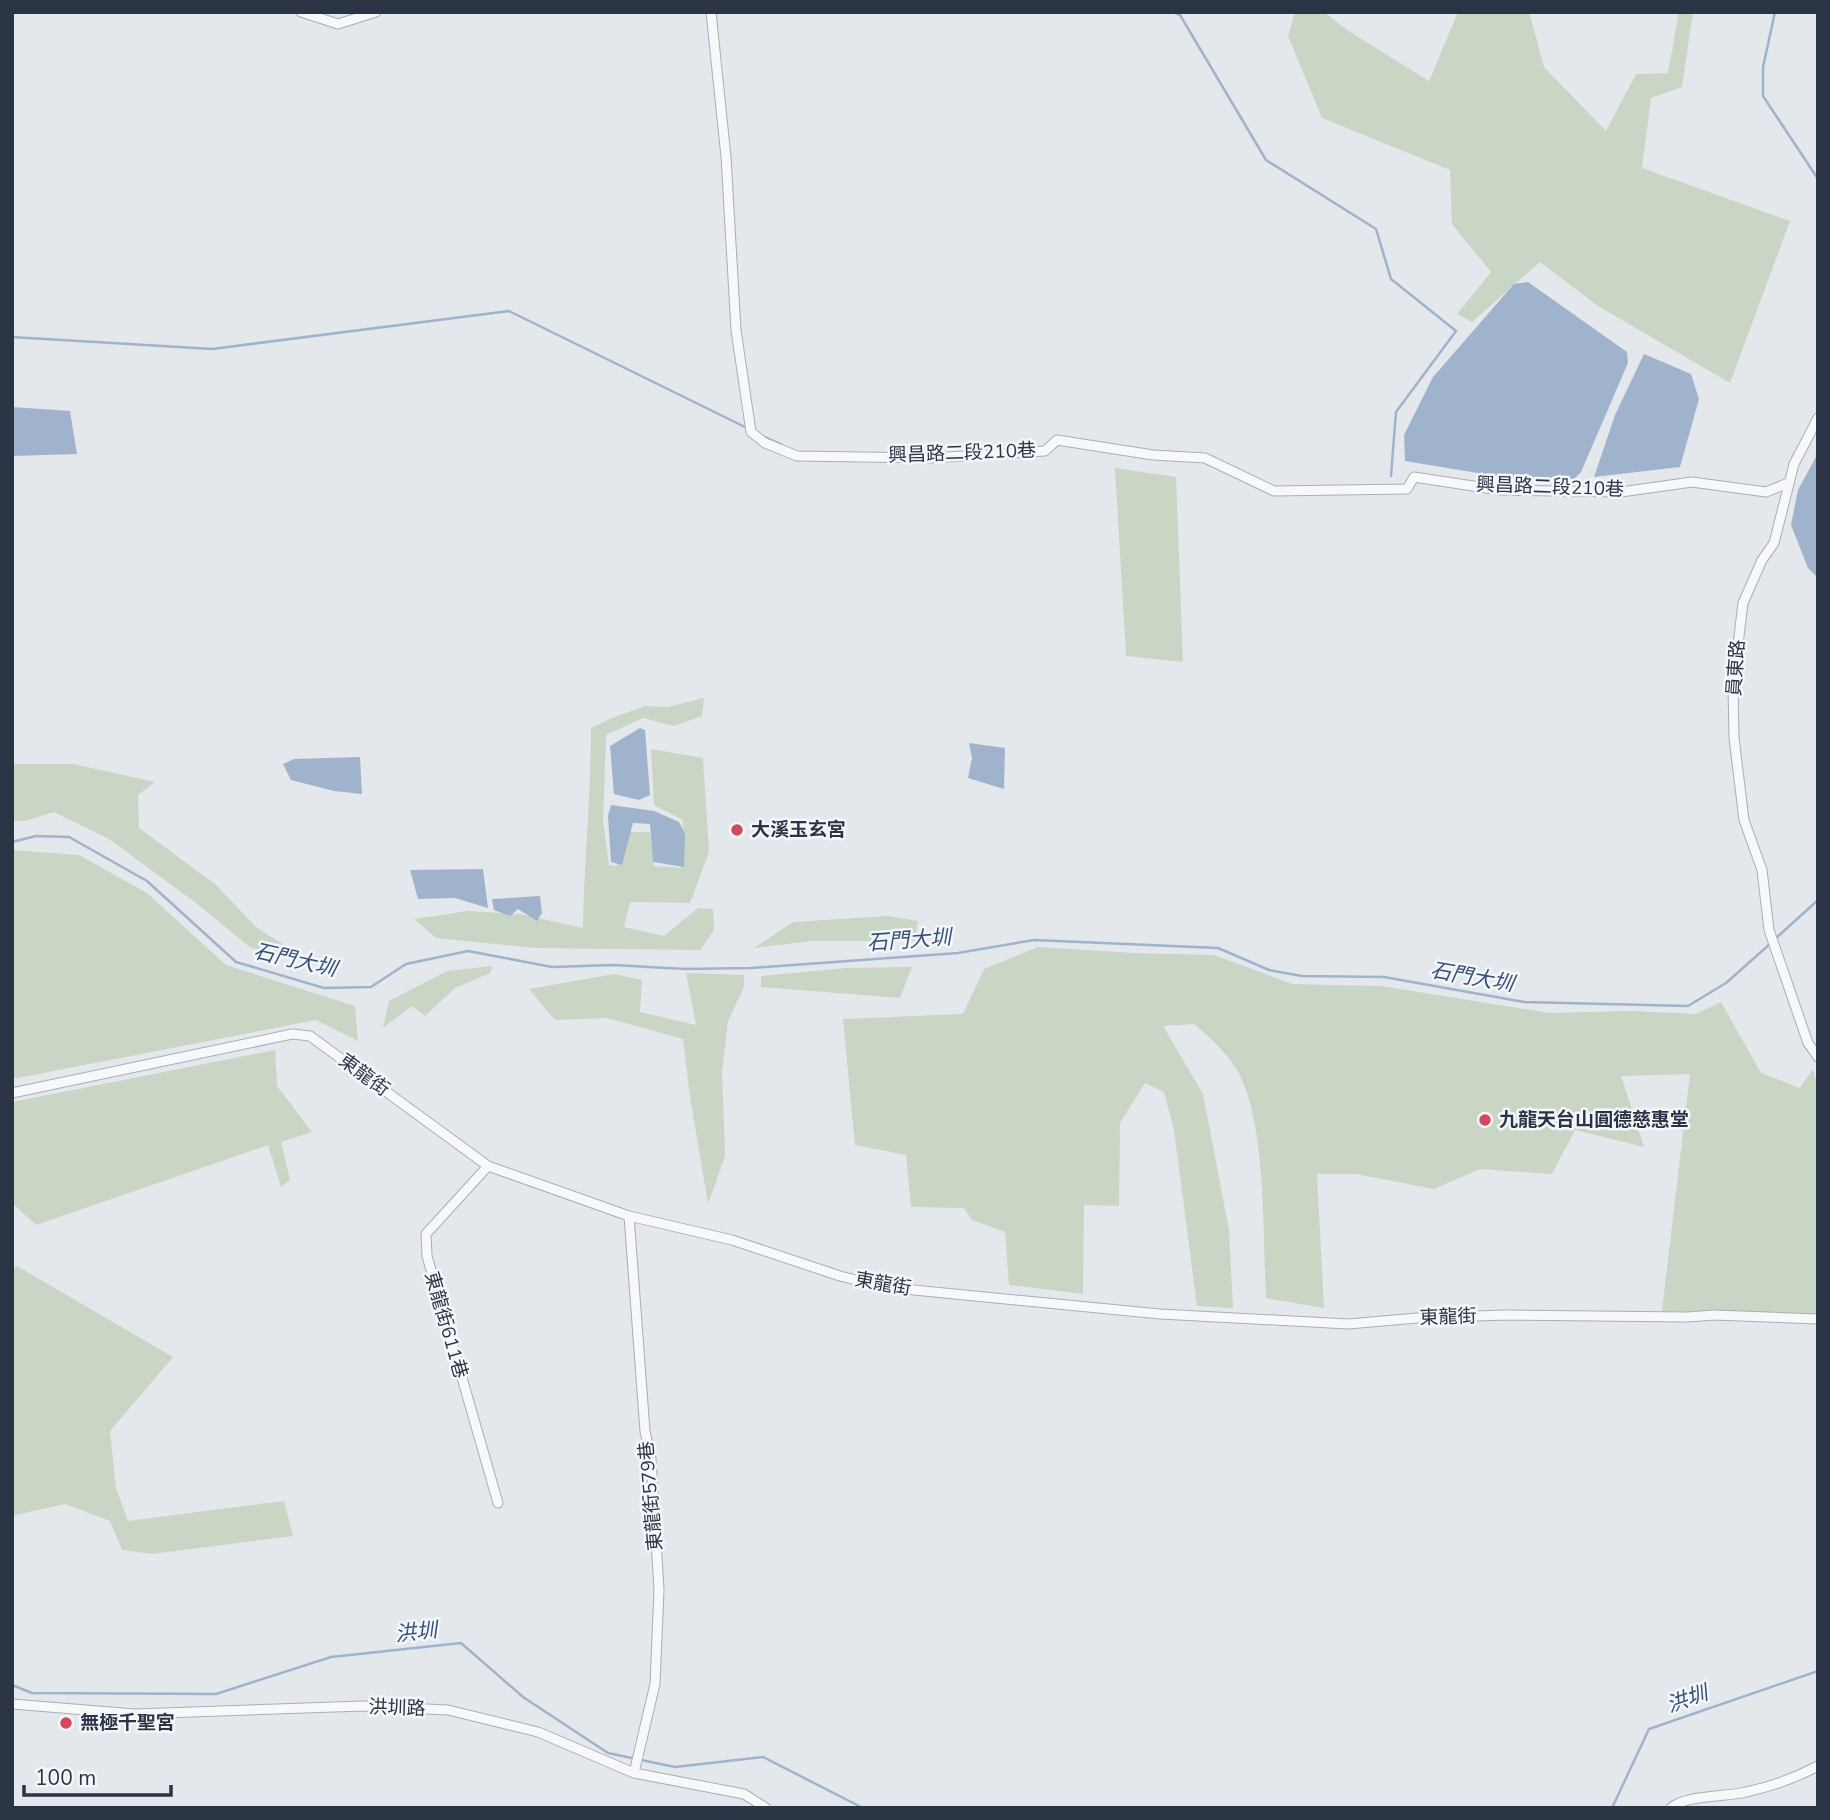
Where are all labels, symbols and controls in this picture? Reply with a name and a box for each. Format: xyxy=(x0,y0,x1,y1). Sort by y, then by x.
street label: 興昌路二段210巷 xyxy=(887,437,1037,469)
street label: 興昌路二段210巷 xyxy=(1475,471,1625,503)
street label: 員東路 xyxy=(1721,639,1751,697)
place label: 大溪玉玄宮 xyxy=(751,817,846,843)
marker: 大溪玉玄宮 xyxy=(729,822,745,838)
water label: 石門大圳 xyxy=(866,923,955,957)
water label: 石門大圳 xyxy=(251,937,342,984)
water label: 石門大圳 xyxy=(1428,956,1519,999)
street label: 東龍街 xyxy=(333,1048,395,1102)
place label: 九龍天台山圓德慈惠堂 xyxy=(1499,1107,1689,1133)
marker: 九龍天台山圓德慈惠堂 xyxy=(1477,1112,1493,1128)
street label: 東龍街 xyxy=(853,1266,913,1302)
street label: 東龍街611巷 xyxy=(418,1268,474,1382)
street label: 東龍街 xyxy=(1419,1303,1477,1331)
street label: 東龍街579巷 xyxy=(633,1440,669,1552)
water label: 洪圳 xyxy=(394,1616,441,1648)
water label: 洪圳 xyxy=(1663,1678,1714,1719)
street label: 洪圳路 xyxy=(368,1694,426,1722)
place label: 無極千聖宮 xyxy=(80,1710,175,1736)
marker: 無極千聖宮 xyxy=(58,1715,74,1731)
scale bar xyxy=(24,1754,172,1798)
text: 100 m xyxy=(35,1764,96,1792)

